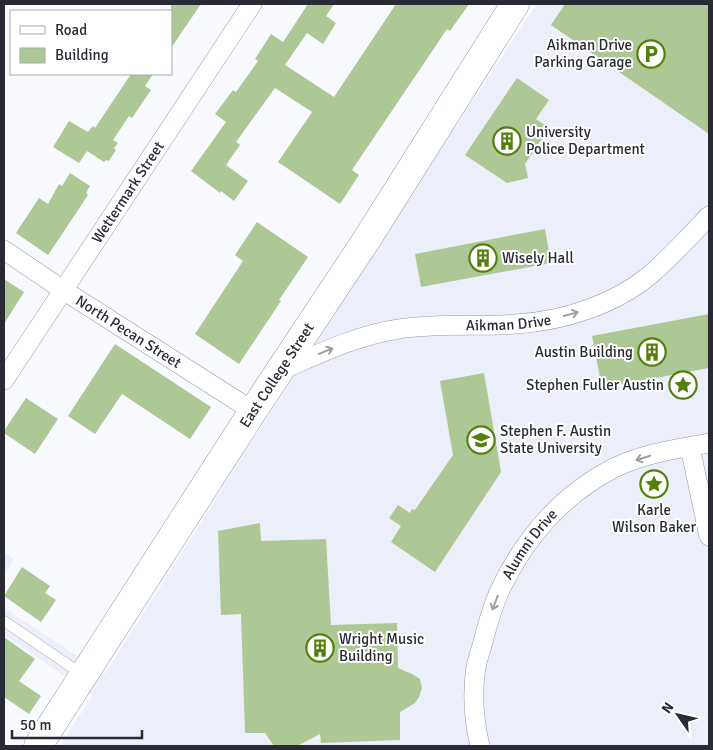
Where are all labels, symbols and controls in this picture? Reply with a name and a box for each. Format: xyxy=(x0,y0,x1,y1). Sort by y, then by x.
legend xyxy=(10,10,172,75)
text: Road xyxy=(55,21,87,39)
place label: Aikman Drive Parking Garage xyxy=(534,36,632,71)
parking icon: Aikman Drive Parking Garage xyxy=(636,39,666,69)
text: Building xyxy=(55,46,109,64)
place label: University Police Department xyxy=(526,123,645,158)
building icon: University Police Department xyxy=(492,126,522,156)
street label: Wettermark Street xyxy=(88,138,168,246)
building icon: Wisely Hall xyxy=(468,243,498,273)
place label: Wisely Hall xyxy=(502,249,574,267)
street label: North Pecan Street xyxy=(72,292,185,372)
one-way arrow xyxy=(563,309,579,318)
street label: Aikman Drive xyxy=(466,311,553,334)
street label: East College Street xyxy=(236,319,318,431)
building icon: Austin Building xyxy=(637,337,667,367)
place label: Austin Building xyxy=(535,343,633,361)
one-way arrow xyxy=(318,346,333,355)
place icon: Stephen Fuller Austin xyxy=(668,370,698,400)
place label: Stephen Fuller Austin xyxy=(526,376,664,394)
place label: Stephen F. Austin State University xyxy=(500,422,611,457)
school or university icon: Stephen F. Austin State University xyxy=(466,425,496,455)
one-way arrow xyxy=(635,453,651,463)
place icon: Karle Wilson Baker xyxy=(639,469,669,499)
place label: Karle Wilson Baker xyxy=(612,501,696,536)
street label: Alumni Drive xyxy=(498,505,561,582)
one-way arrow xyxy=(490,595,499,610)
place label: Wright Music Building xyxy=(339,630,424,665)
building icon: Wright Music Building xyxy=(305,633,335,663)
north arrow xyxy=(653,690,703,740)
text: N xyxy=(658,699,677,717)
scale bar xyxy=(12,708,142,740)
text: 50 m xyxy=(20,716,51,734)

